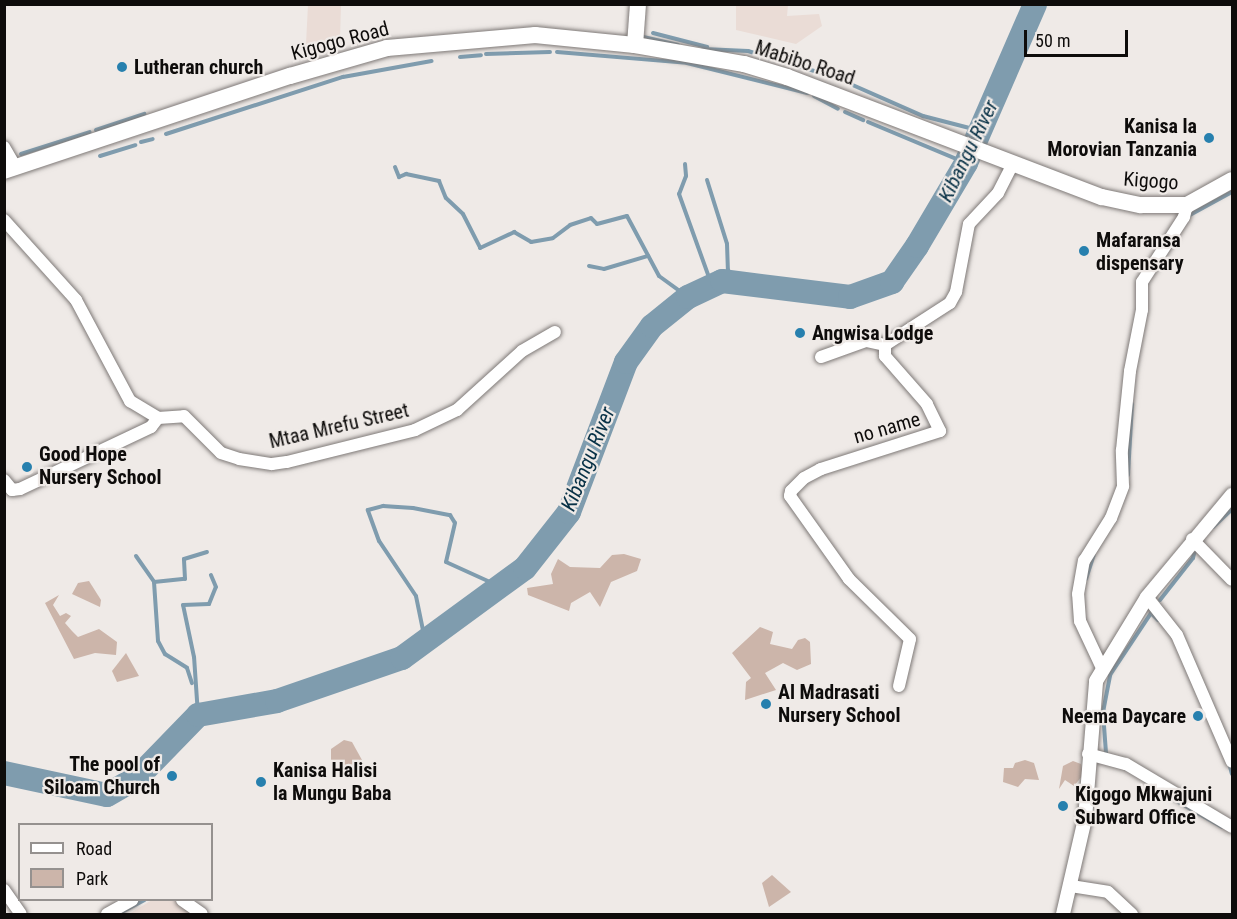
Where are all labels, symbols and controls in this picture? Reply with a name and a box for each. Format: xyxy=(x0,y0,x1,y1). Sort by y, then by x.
street label: Kigogo Road xyxy=(289,16,391,66)
scale bar xyxy=(1027,18,1130,56)
text: 50 m xyxy=(1035,30,1070,51)
street label: Mabibo Road xyxy=(752,36,858,90)
place label: Lutheran church xyxy=(134,55,263,79)
marker: Lutheran church xyxy=(115,60,129,74)
water label: Kibangu River xyxy=(933,96,1003,206)
place label: Kanisa la Morovian Tanzania xyxy=(1047,114,1197,161)
marker: Kanisa la Morovian Tanzania xyxy=(1202,131,1216,145)
street label: Kigogo xyxy=(1123,167,1179,195)
place label: Mafaransa dispensary xyxy=(1096,228,1184,275)
marker: Mafaransa dispensary xyxy=(1077,244,1091,258)
place label: Angwisa Lodge xyxy=(812,321,933,345)
marker: Angwisa Lodge xyxy=(793,326,807,340)
street label: Mtaa Mrefu Street xyxy=(267,398,411,454)
water label: Kibangu River xyxy=(556,403,620,515)
street label: no name xyxy=(851,407,923,449)
place label: Good Hope Nursery School xyxy=(39,443,161,490)
marker: Good Hope Nursery School xyxy=(20,460,34,474)
place label: Al Madrasati Nursery School xyxy=(778,680,900,727)
marker: Al Madrasati Nursery School xyxy=(759,697,773,711)
place label: Neema Daycare xyxy=(1062,704,1186,728)
marker: Neema Daycare xyxy=(1191,709,1205,723)
place label: The pool of Siloam Church xyxy=(44,752,160,799)
place label: Kanisa Halisi la Mungu Baba xyxy=(273,759,391,806)
marker: The pool of Siloam Church xyxy=(165,769,179,783)
marker: Kanisa Halisi la Mungu Baba xyxy=(254,775,268,789)
place label: Kigogo Mkwajuni Subward Office xyxy=(1075,783,1212,830)
marker: Kigogo Mkwajuni Subward Office xyxy=(1056,799,1070,813)
legend xyxy=(18,823,213,901)
text: Road xyxy=(76,838,112,859)
text: Park xyxy=(76,868,108,889)

